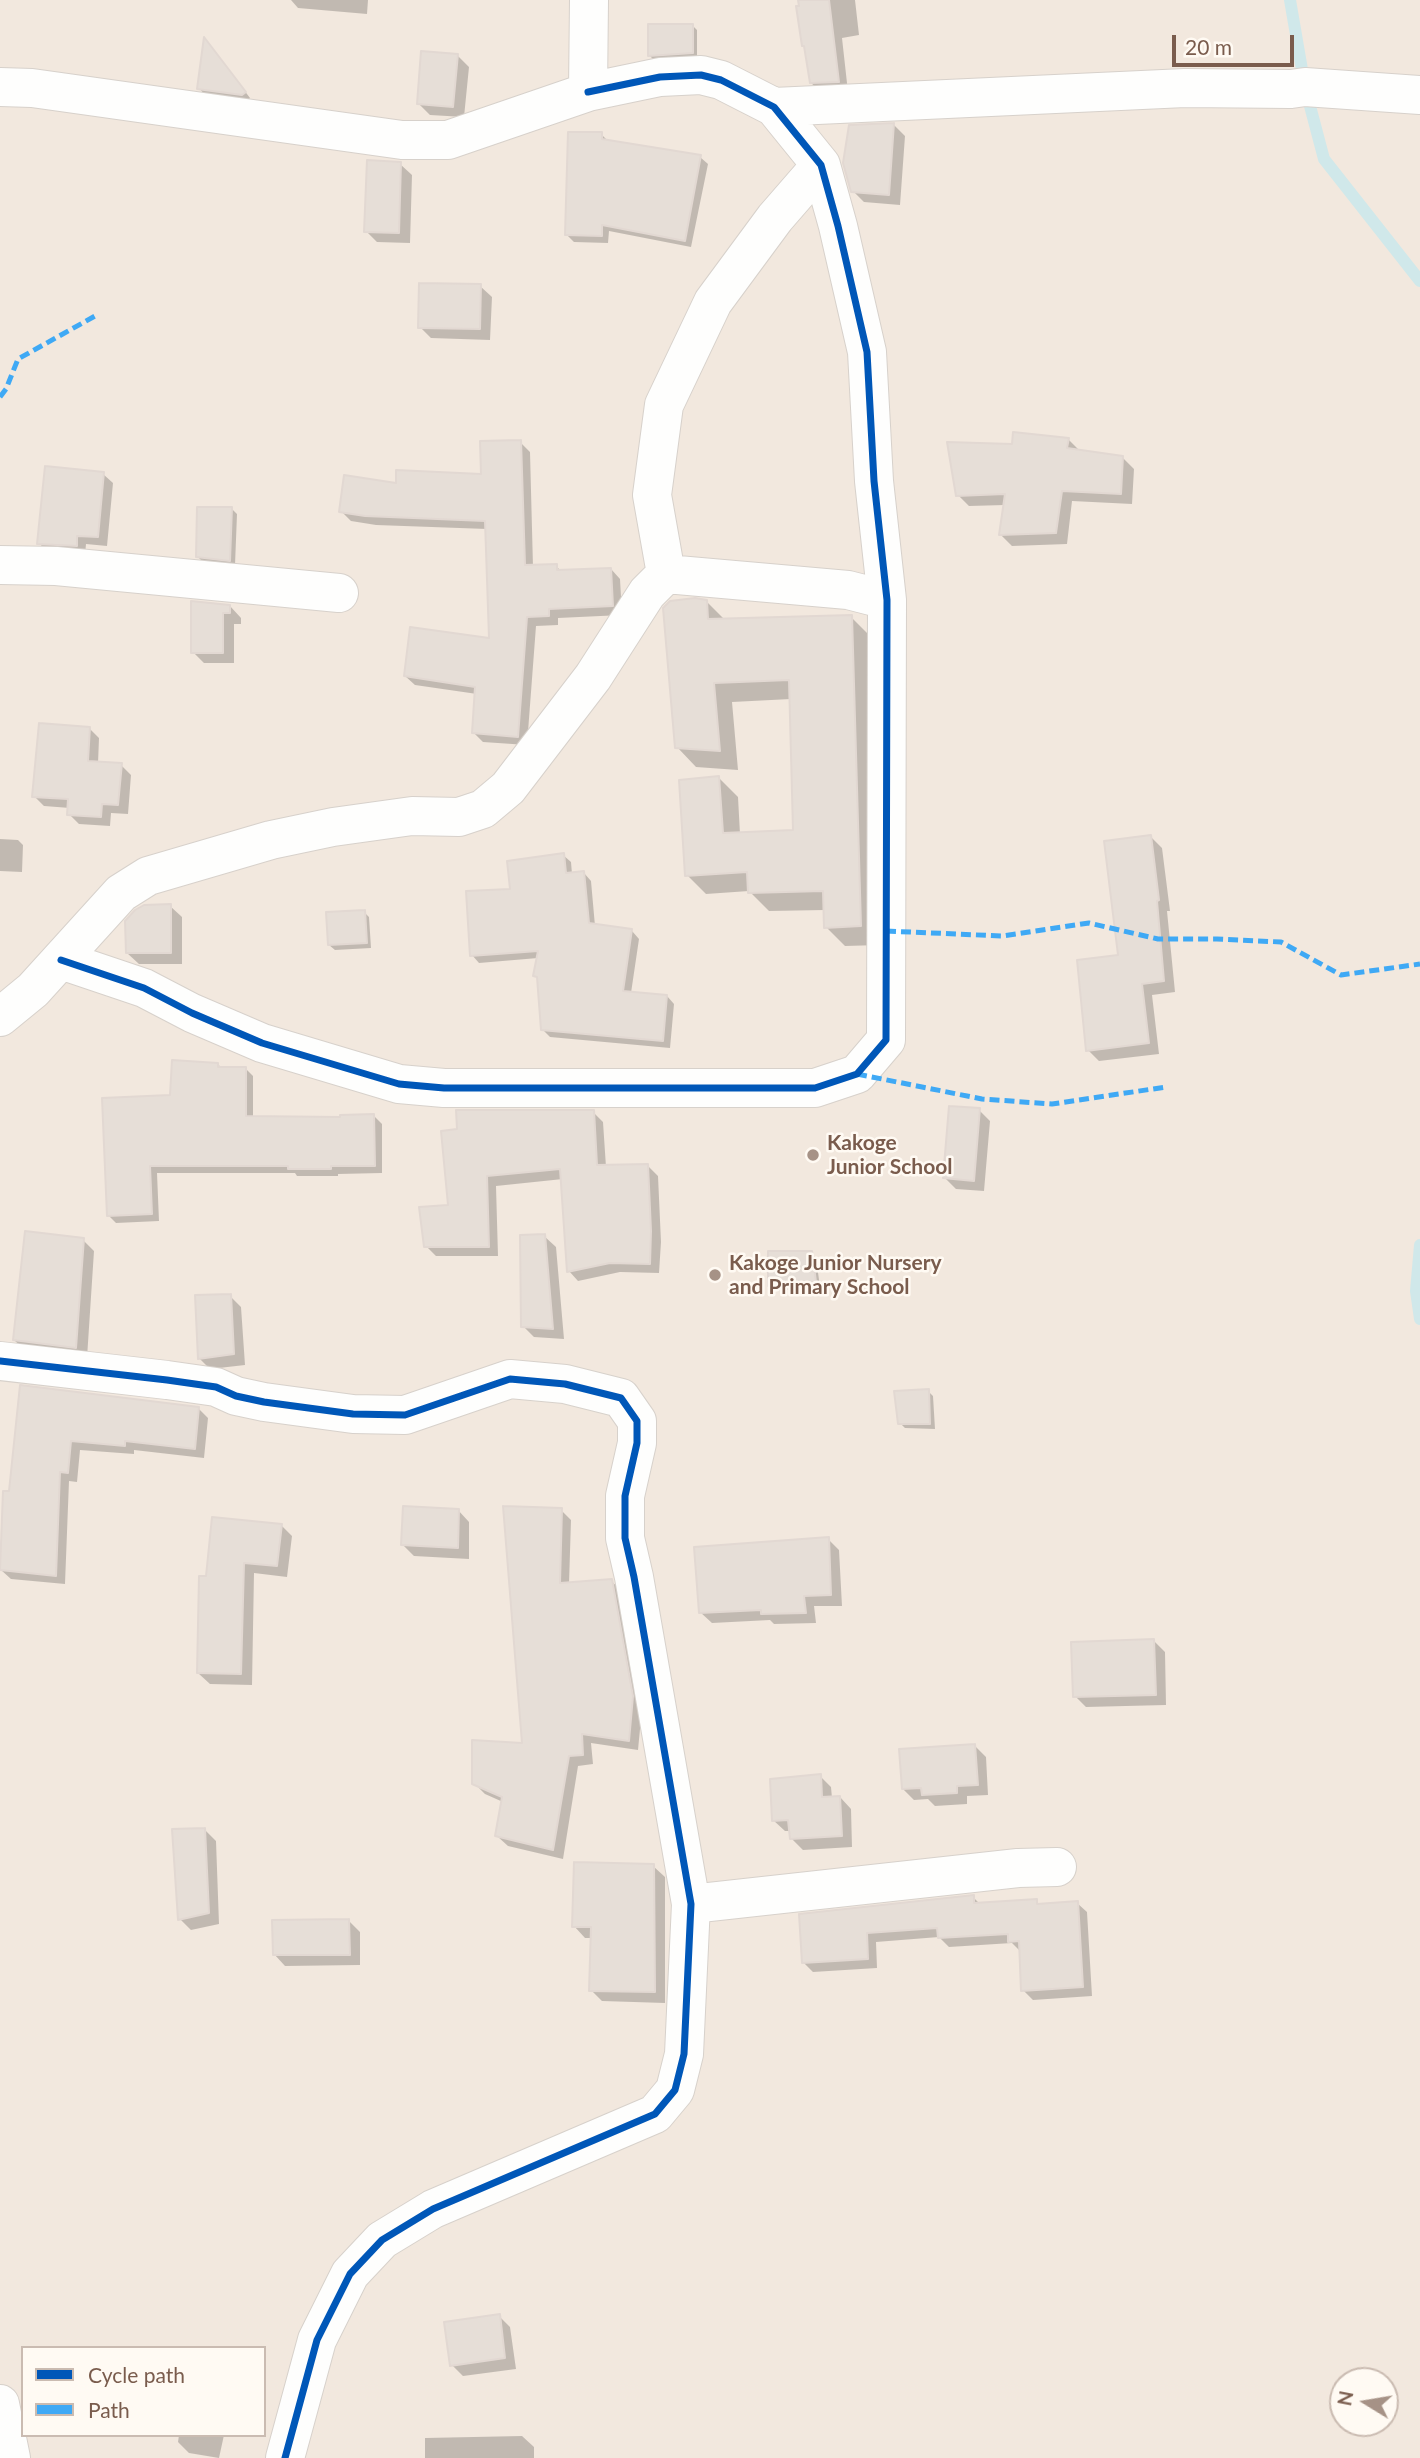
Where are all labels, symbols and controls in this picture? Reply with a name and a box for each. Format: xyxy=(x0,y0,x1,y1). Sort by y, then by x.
scale bar xyxy=(1175,21,1298,65)
text: 20 m xyxy=(1185,34,1232,59)
place label: Kakoge Junior School xyxy=(827,1130,953,1180)
marker: Kakoge Junior School xyxy=(805,1147,821,1163)
place label: Kakoge Junior Nursery and Primary School xyxy=(729,1250,942,1300)
marker: Kakoge Junior Nursery and Primary School xyxy=(707,1267,723,1283)
legend xyxy=(21,2346,266,2437)
text: Cycle path xyxy=(88,2362,185,2387)
north arrow xyxy=(1329,2367,1399,2437)
text: N xyxy=(1332,2389,1358,2408)
text: Path xyxy=(88,2397,130,2422)

